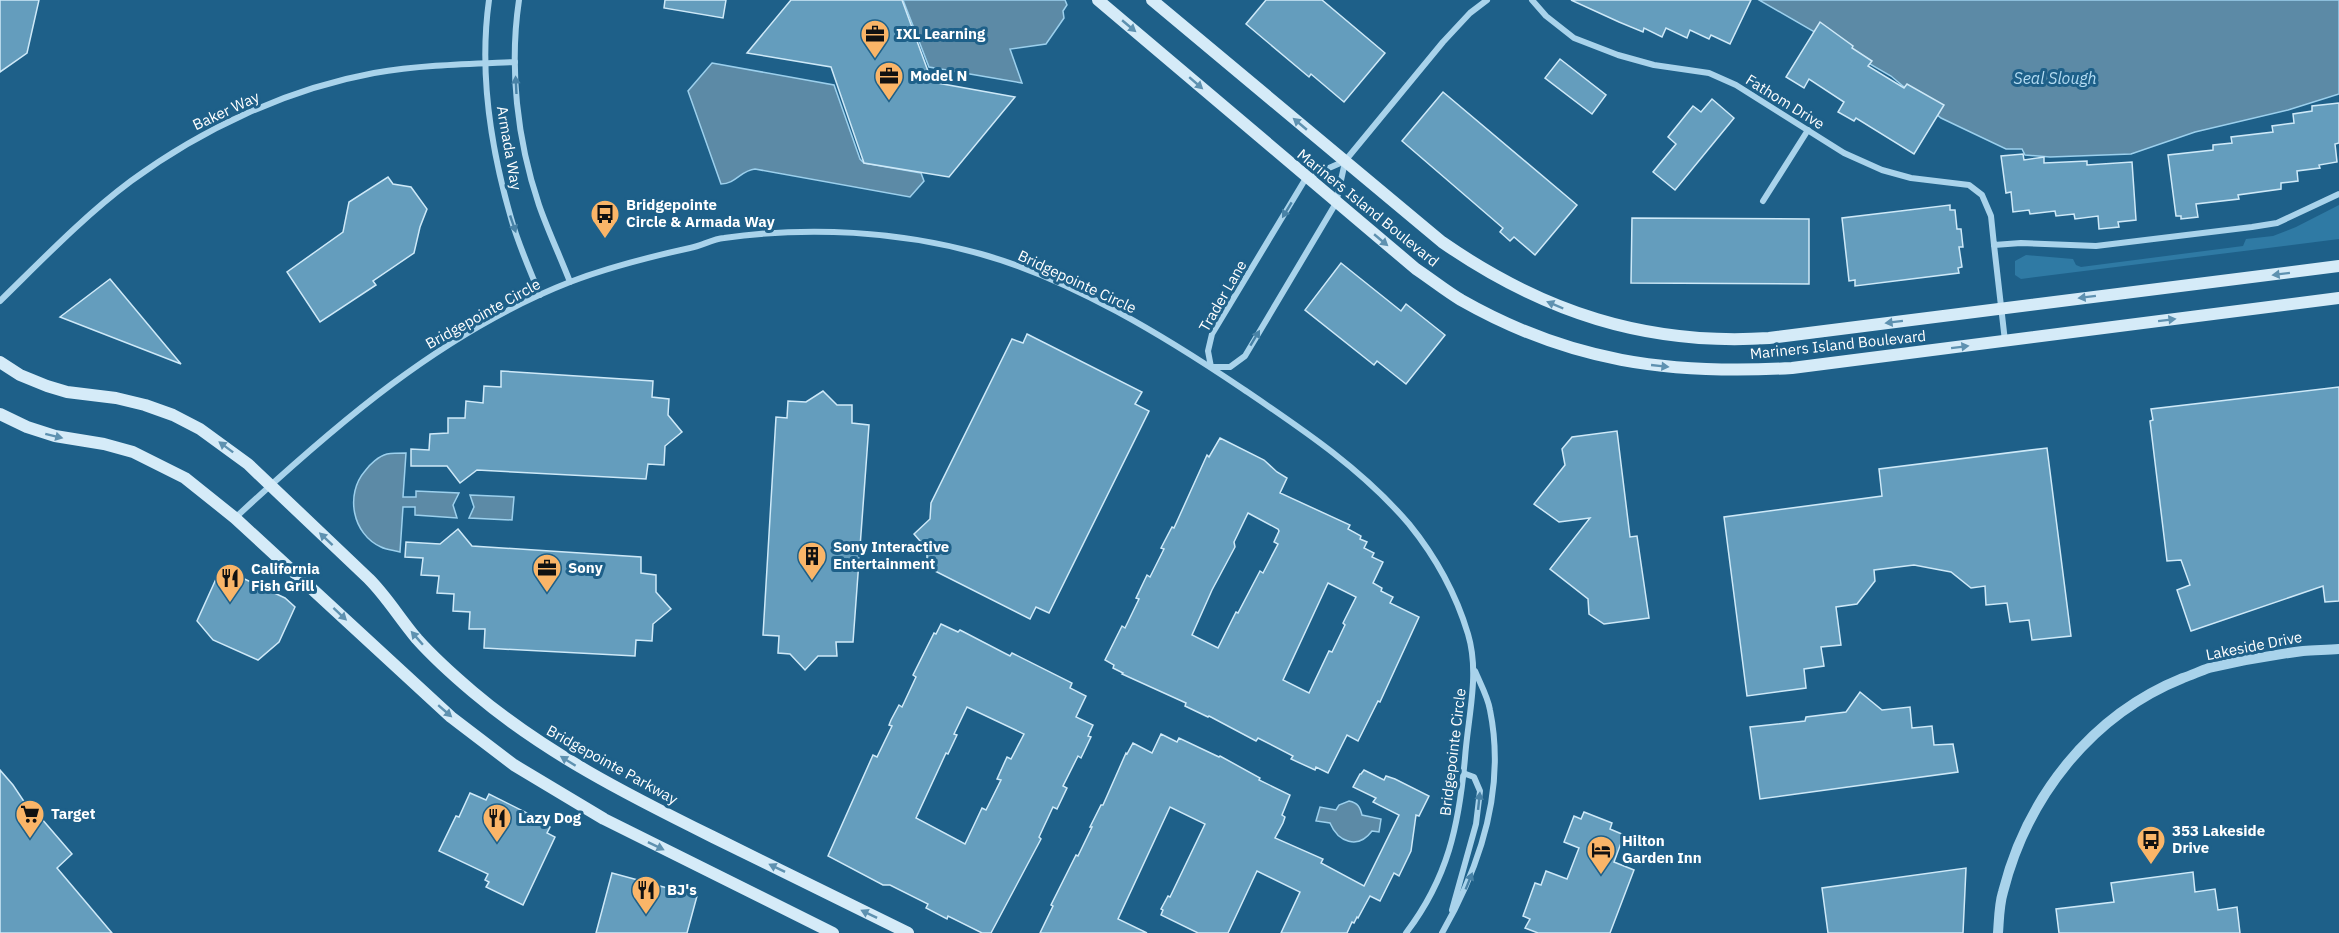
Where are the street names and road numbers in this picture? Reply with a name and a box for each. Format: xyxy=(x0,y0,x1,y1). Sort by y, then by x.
street label: Fathom Drive xyxy=(1742,70,1828,133)
street label: Baker Way xyxy=(189,87,263,134)
street label: Armada Way xyxy=(493,104,526,192)
street label: Mariners Island Boulevard xyxy=(1294,145,1443,271)
street label: Bridgepointe Circle xyxy=(1015,246,1139,317)
street label: Trader Lane xyxy=(1194,257,1251,335)
street label: Bridgepointe Circle xyxy=(422,274,544,353)
street label: Mariners Island Boulevard xyxy=(1749,326,1927,363)
street label: Lakeside Drive xyxy=(2204,627,2304,664)
street label: Bridgepointe Circle xyxy=(1435,687,1470,817)
street label: Bridgepointe Parkway xyxy=(543,721,682,809)

